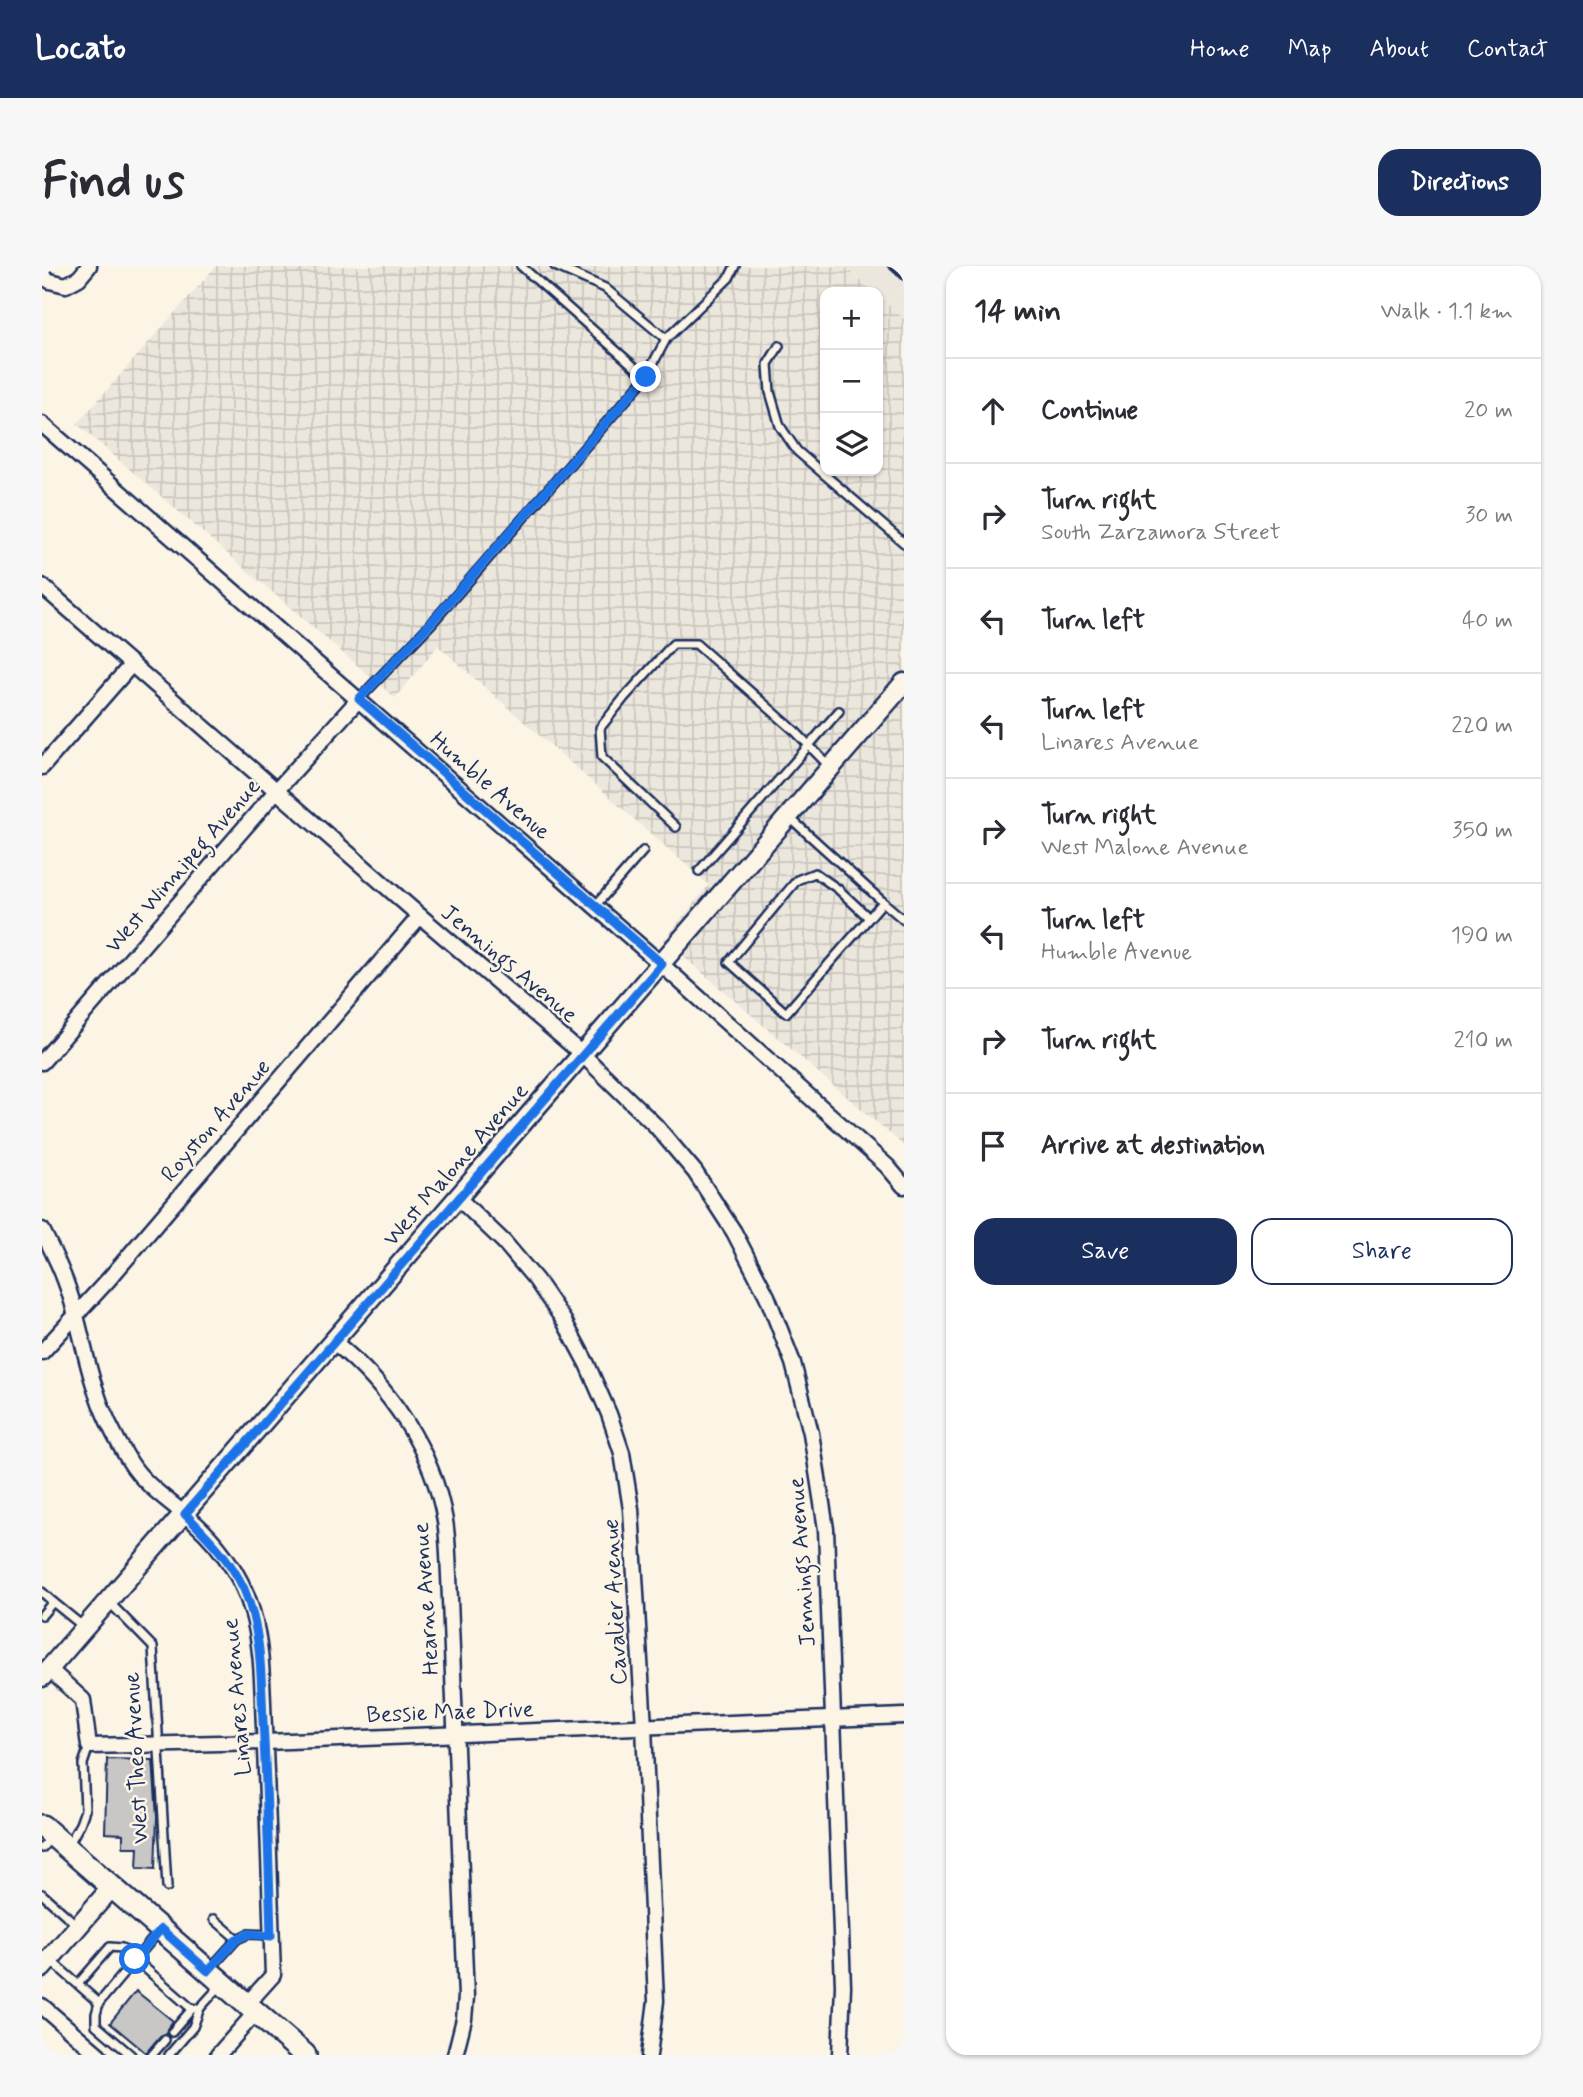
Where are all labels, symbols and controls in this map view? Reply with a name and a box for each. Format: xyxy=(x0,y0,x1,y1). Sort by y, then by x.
text: Locato xyxy=(35,27,126,71)
text: Home xyxy=(1190,34,1250,65)
text: Map xyxy=(1288,34,1332,65)
text: About xyxy=(1370,34,1429,65)
text: Contact xyxy=(1467,34,1548,65)
button: Directions xyxy=(1378,149,1541,216)
text: Find us xyxy=(42,150,185,215)
map controls xyxy=(820,287,883,476)
button: + xyxy=(820,287,883,350)
text: 14 min xyxy=(974,292,1061,331)
text: Walk · 1.1 km xyxy=(1380,297,1513,327)
button: − xyxy=(820,350,883,413)
route end xyxy=(630,361,661,392)
icon: ahead xyxy=(974,392,1012,430)
text: Continue xyxy=(1041,394,1138,428)
text: 20 m xyxy=(1464,396,1513,426)
button: layers xyxy=(820,413,883,476)
text: Turn right xyxy=(1041,484,1157,518)
icon: right xyxy=(974,497,1012,535)
text: 30 m xyxy=(1465,501,1513,531)
text: South Zarzamora Street xyxy=(1041,518,1281,548)
icon: left xyxy=(974,602,1012,640)
text: Turn left xyxy=(1041,604,1145,638)
text: 40 m xyxy=(1462,606,1513,636)
text: Turn left xyxy=(1041,694,1145,728)
icon: left xyxy=(974,707,1012,745)
text: 220 m xyxy=(1451,711,1513,741)
street label: Humble Avenue xyxy=(423,726,557,848)
text: Linares Avenue xyxy=(1041,728,1199,758)
street label: West Winnipeg Avenue xyxy=(99,772,269,962)
text: Turn right xyxy=(1041,799,1157,833)
icon: right xyxy=(974,812,1012,850)
text: 350 m xyxy=(1452,816,1513,846)
text: West Malone Avenue xyxy=(1041,833,1248,863)
street label: Jennings Avenue xyxy=(433,898,583,1032)
text: Turn left xyxy=(1041,904,1145,938)
icon: left xyxy=(974,917,1012,955)
text: 190 m xyxy=(1451,921,1513,951)
text: Humble Avenue xyxy=(1041,938,1192,968)
icon: right xyxy=(974,1022,1012,1060)
text: Turn right xyxy=(1041,1024,1157,1058)
text: 210 m xyxy=(1453,1026,1513,1056)
street label: Royston Avenue xyxy=(155,1054,278,1189)
street label: West Malone Avenue xyxy=(377,1077,536,1253)
icon: arrive xyxy=(974,1127,1012,1165)
text: Arrive at destination xyxy=(1041,1129,1265,1163)
button: Save xyxy=(974,1218,1237,1285)
button: Share xyxy=(1251,1218,1513,1285)
street label: Jennings Avenue xyxy=(782,1476,826,1648)
street label: Cavalier Avenue xyxy=(597,1518,635,1686)
street label: Hearne Avenue xyxy=(407,1521,447,1676)
street label: Linares Avenue xyxy=(216,1617,260,1777)
street label: West Theo Avenue xyxy=(118,1671,156,1845)
street label: Bessie Mae Drive xyxy=(366,1695,534,1731)
route start xyxy=(119,1943,150,1974)

